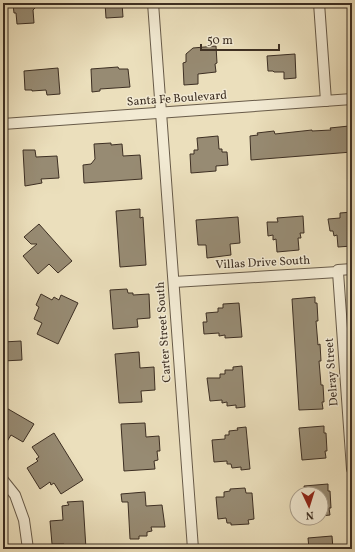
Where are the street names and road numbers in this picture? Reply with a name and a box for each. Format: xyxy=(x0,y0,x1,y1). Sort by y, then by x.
street label: Santa Fe Boulevard xyxy=(126,87,228,110)
street label: Villas Drive South xyxy=(215,253,311,273)
street label: Carter Street South xyxy=(152,281,176,383)
street label: Delray Street xyxy=(322,337,342,407)

